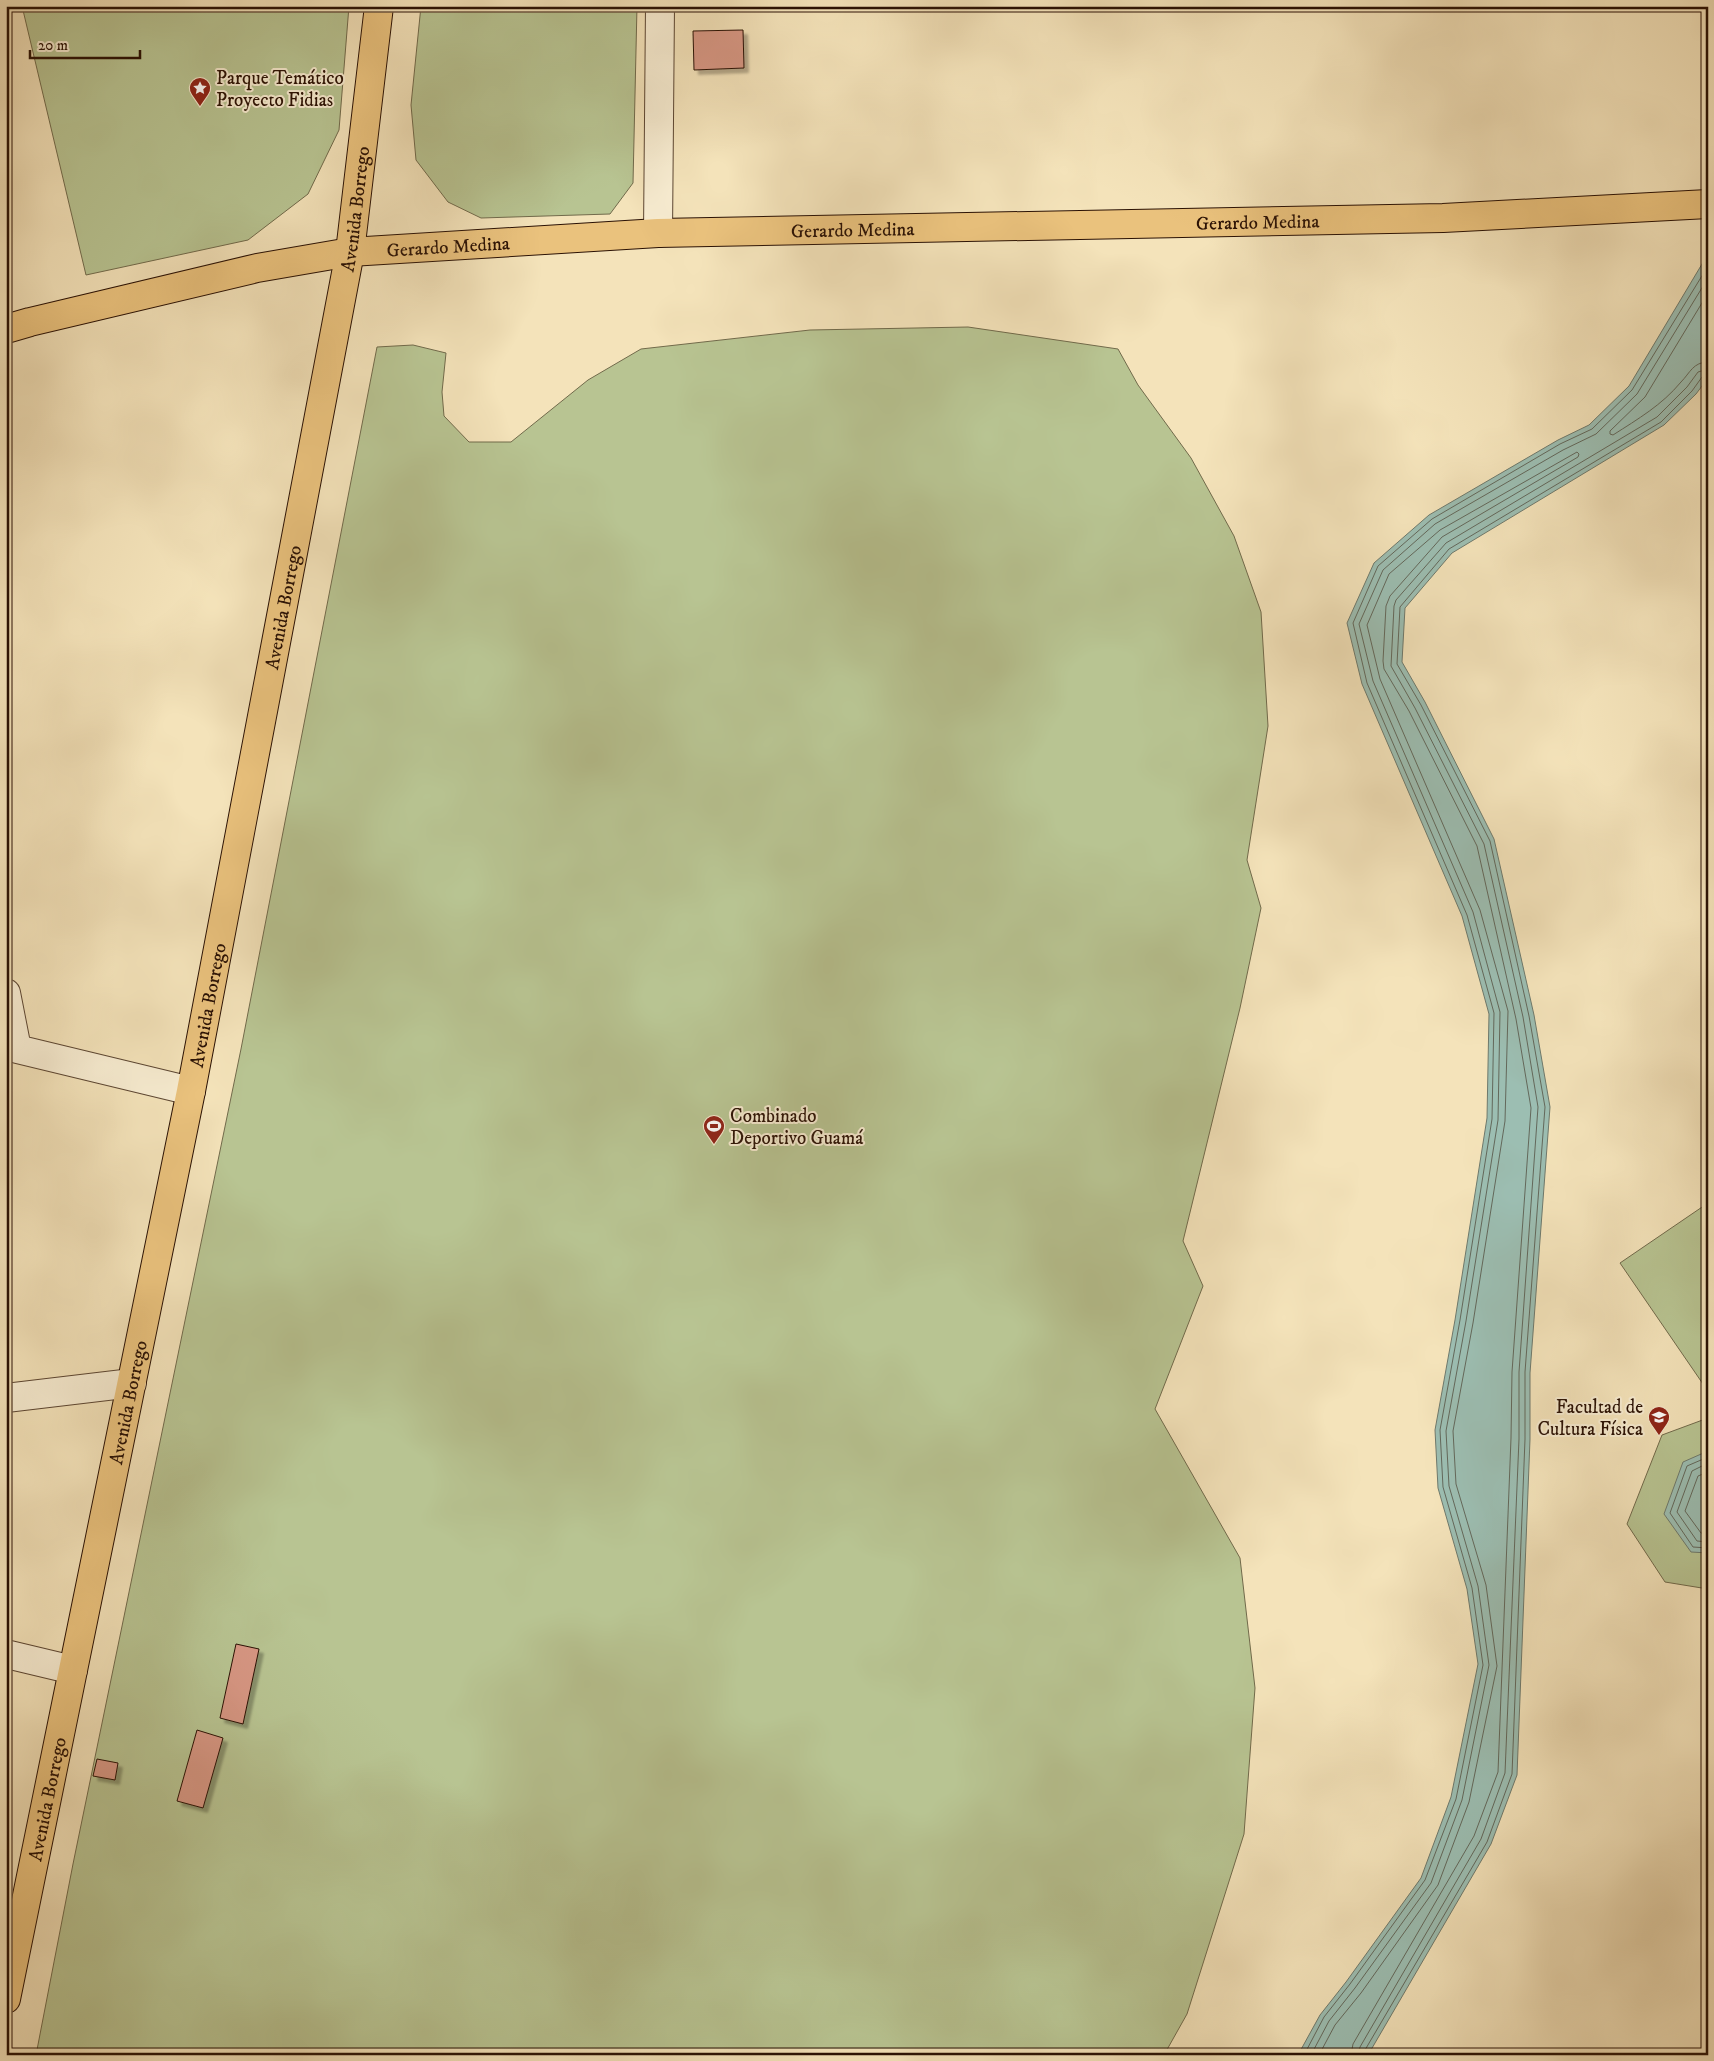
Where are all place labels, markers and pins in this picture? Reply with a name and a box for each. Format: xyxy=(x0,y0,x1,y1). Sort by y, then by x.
place label: Parque Temático Proyecto Fidias xyxy=(216,67,344,112)
place icon: Parque Temático Proyecto Fidias xyxy=(188,76,212,107)
place label: Combinado Deportivo Guamá xyxy=(730,1105,863,1150)
sports icon: Combinado Deportivo Guamá xyxy=(702,1114,726,1145)
place label: Facultad de Cultura Física xyxy=(1537,1396,1643,1441)
school or university icon: Facultad de Cultura Física xyxy=(1647,1405,1671,1436)

